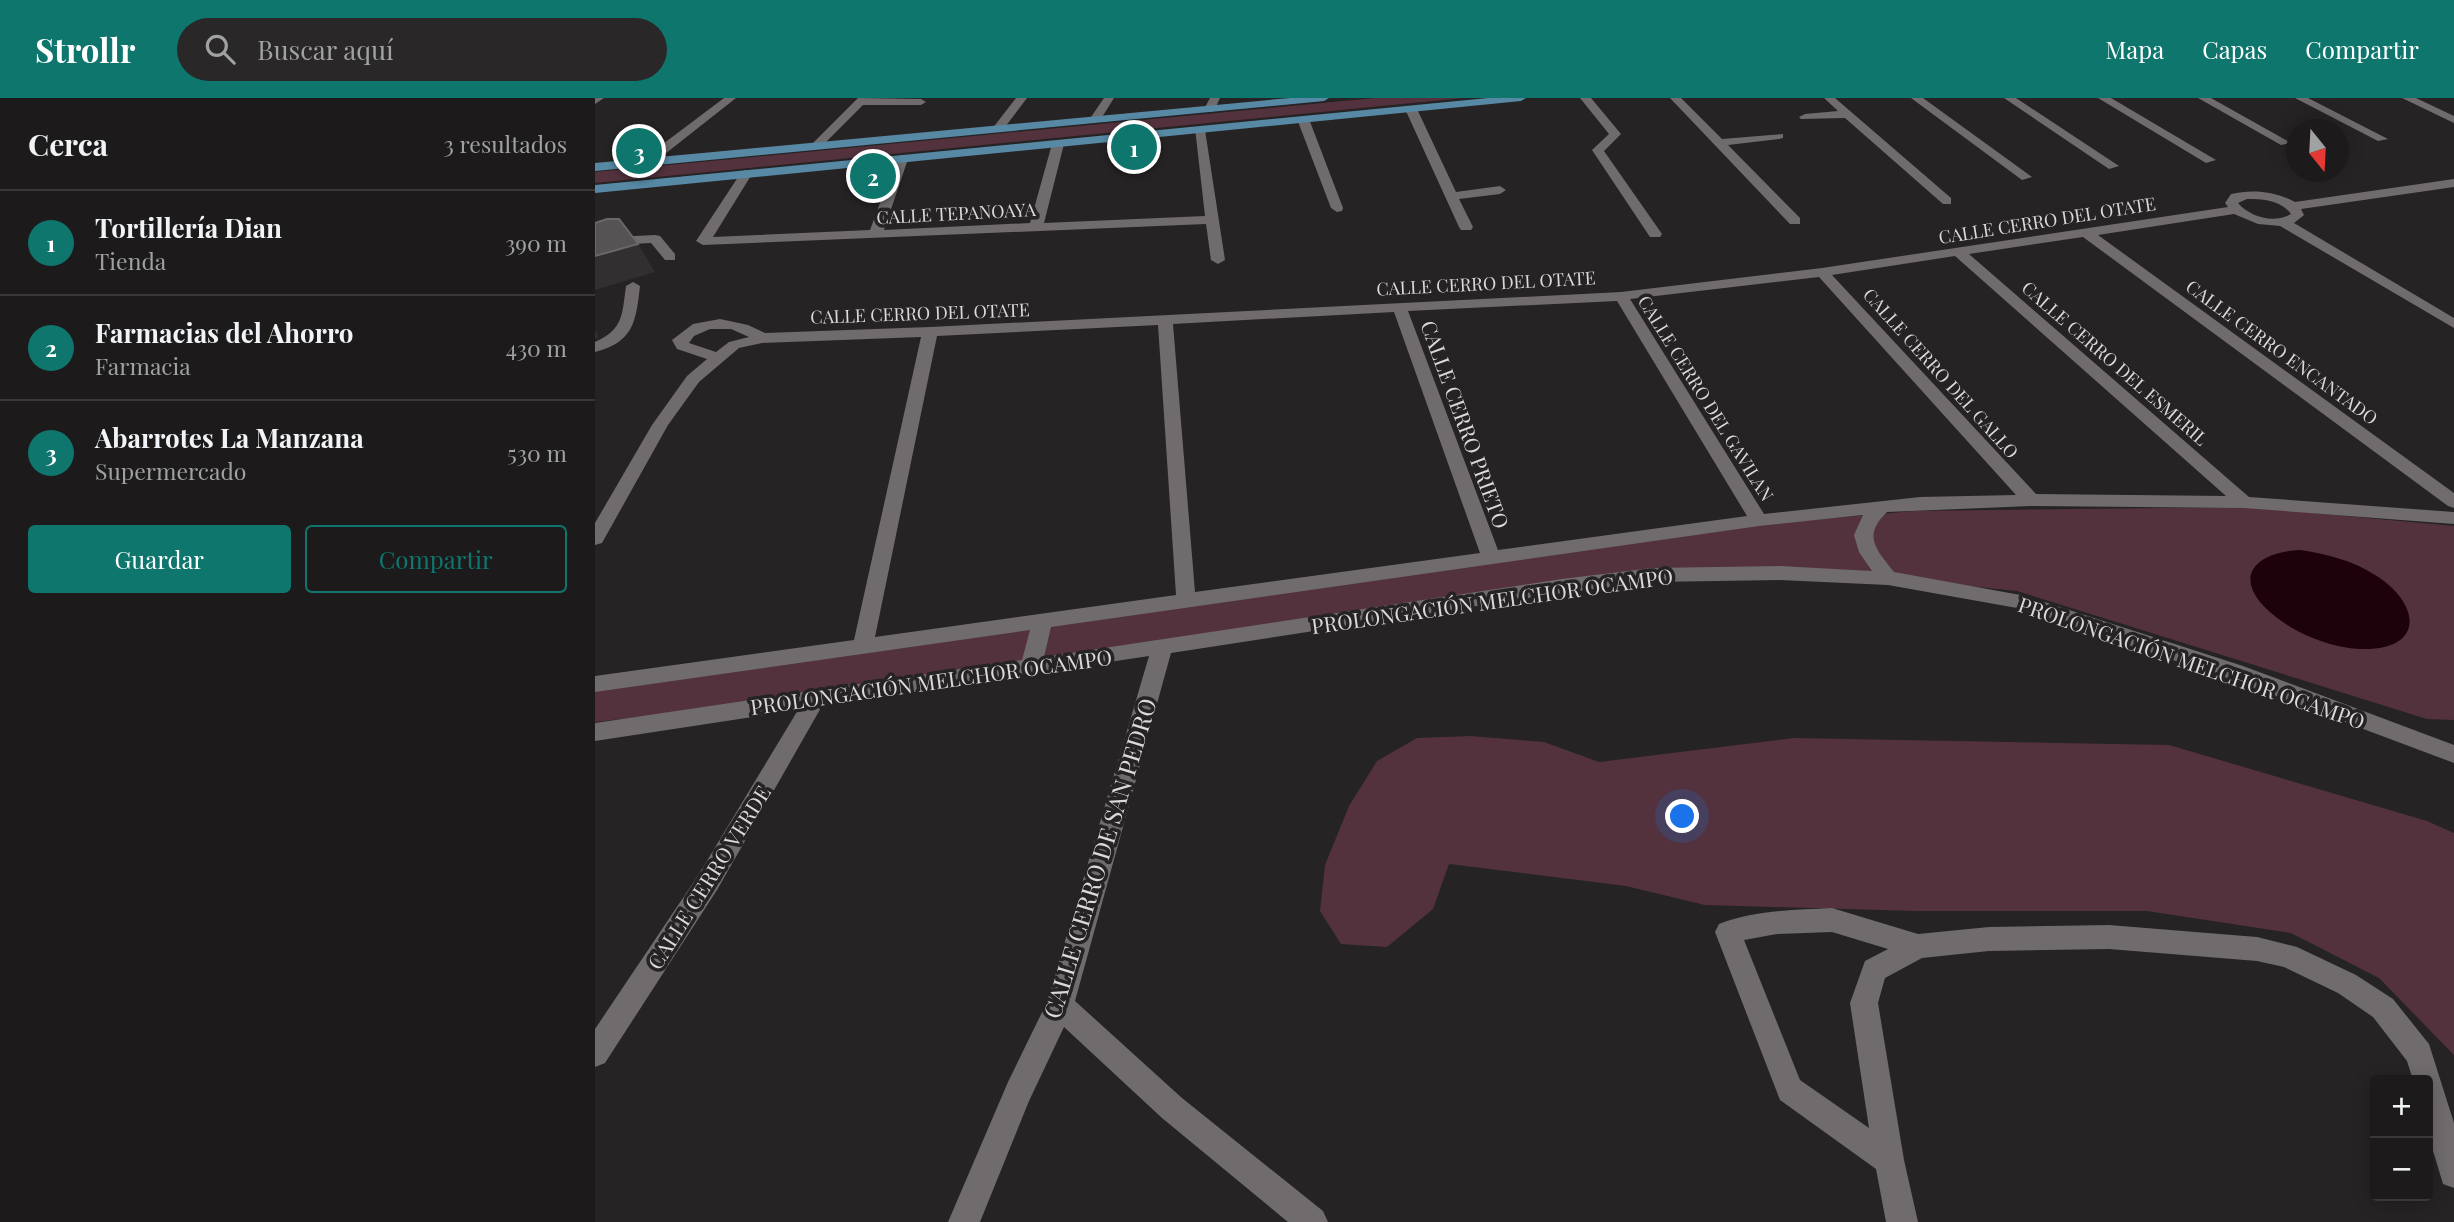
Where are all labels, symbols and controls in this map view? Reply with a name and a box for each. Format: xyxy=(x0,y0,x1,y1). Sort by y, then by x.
search box xyxy=(177,18,667,81)
text: Strollr xyxy=(35,27,135,71)
icon: search xyxy=(201,30,239,68)
text: Buscar aquí xyxy=(257,32,394,67)
text: Mapa xyxy=(2106,33,2164,65)
text: Capas xyxy=(2202,33,2267,65)
text: Compartir xyxy=(2305,33,2419,65)
north arrow xyxy=(2286,119,2349,182)
pin: 1 xyxy=(1111,121,1157,173)
text: Cerca xyxy=(28,124,108,164)
pin: 3 xyxy=(616,125,662,177)
text: 3 resultados xyxy=(443,128,567,159)
pin: 2 xyxy=(850,150,896,202)
street label: CALLE CERRO DEL OTATE xyxy=(1937,191,2157,249)
street label: CALLE TEPANOAYA xyxy=(876,197,1037,229)
text: Tortillería Dian xyxy=(95,210,282,245)
text: 1 xyxy=(47,227,55,258)
text: 390 m xyxy=(505,227,567,258)
text: Tienda xyxy=(95,245,166,276)
street label: CALLE CERRO DEL OTATE xyxy=(1376,265,1596,301)
street label: CALLE CERRO ENCANTADO xyxy=(2181,274,2383,430)
street label: CALLE CERRO DEL ESMERIL xyxy=(2017,276,2213,451)
street label: CALLE CERRO DEL GALLO xyxy=(1858,283,2024,463)
street label: CALLE CERRO DEL GAVILAN xyxy=(1633,291,1779,506)
street label: CALLE CERRO DEL OTATE xyxy=(810,297,1030,329)
text: Farmacias del Ahorro xyxy=(95,315,353,350)
street label: CALLE CERRO PRIETO xyxy=(1415,316,1517,532)
text: 2 xyxy=(45,332,57,363)
text: 430 m xyxy=(506,332,567,363)
text: Farmacia xyxy=(95,350,191,381)
text: Abarrotes La Manzana xyxy=(95,420,364,455)
text: 3 xyxy=(45,437,57,468)
text: 530 m xyxy=(507,437,567,468)
text: Supermercado xyxy=(95,455,246,486)
button: Guardar xyxy=(28,525,291,593)
button: Compartir xyxy=(305,525,567,593)
street label: PROLONGACIÓN MELCHOR OCAMPO xyxy=(1309,561,1675,639)
street label: PROLONGACIÓN MELCHOR OCAMPO xyxy=(2015,589,2369,735)
street label: PROLONGACIÓN MELCHOR OCAMPO xyxy=(748,642,1114,720)
street label: CALLE CERRO DE SAN PEDRO xyxy=(1035,694,1163,1022)
street label: CALLE CERRO VERDE xyxy=(640,780,776,974)
your location xyxy=(1665,799,1699,833)
map controls xyxy=(2370,1075,2433,1201)
button: + xyxy=(2370,1075,2433,1138)
button: − xyxy=(2370,1138,2433,1201)

